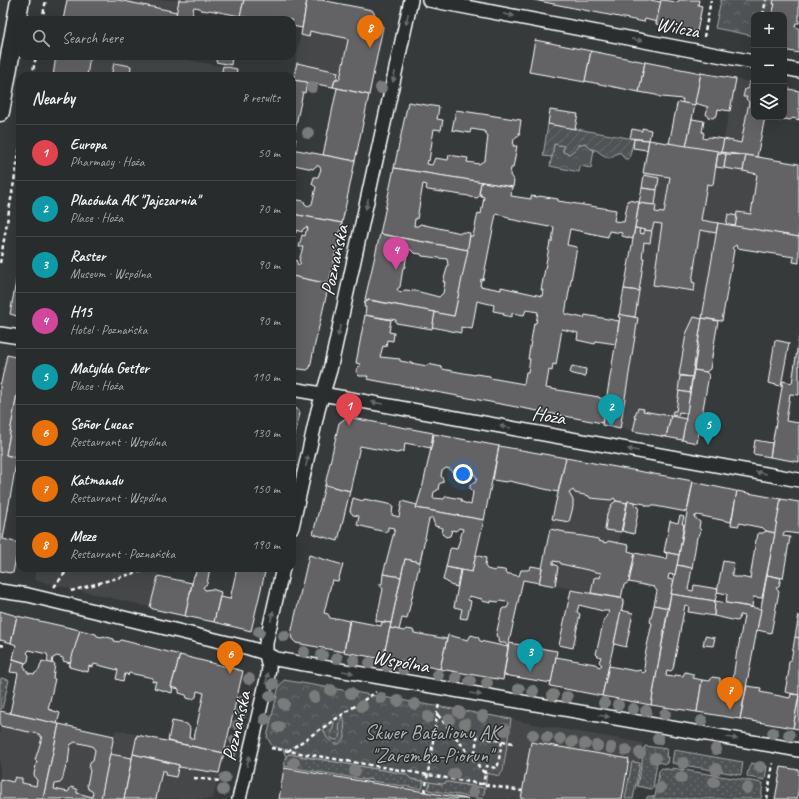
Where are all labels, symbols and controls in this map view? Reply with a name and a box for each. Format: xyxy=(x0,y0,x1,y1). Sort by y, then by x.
street label: Wilcza xyxy=(654,11,704,44)
map controls xyxy=(751,12,787,120)
button: + xyxy=(751,12,787,48)
one-way arrow xyxy=(403,13,409,25)
one-way arrow xyxy=(503,13,515,19)
pin: 8 xyxy=(357,15,383,48)
search box xyxy=(16,16,296,60)
icon: search xyxy=(30,27,52,49)
text: Search here xyxy=(62,29,123,48)
one-way arrow xyxy=(630,37,643,43)
button: − xyxy=(751,48,787,84)
one-way arrow xyxy=(391,71,397,83)
button: layers xyxy=(751,84,787,120)
text: Nearby xyxy=(32,88,75,109)
text: 8 results xyxy=(242,90,280,106)
text: Europa xyxy=(70,135,106,154)
text: 1 xyxy=(42,145,48,161)
text: 50 m xyxy=(258,145,280,161)
text: Pharmacy · Hoża xyxy=(70,154,145,170)
text: Placówka AK "Jajczarnia" xyxy=(70,191,200,210)
one-way arrow xyxy=(363,198,369,210)
text: 2 xyxy=(42,201,48,217)
text: 70 m xyxy=(258,201,280,217)
text: Place · Hoża xyxy=(70,210,123,226)
street label: Poznańska xyxy=(315,222,354,297)
pin: 4 xyxy=(383,237,409,270)
text: Raster xyxy=(70,247,105,266)
text: 3 xyxy=(42,257,48,273)
text: 90 m xyxy=(258,257,280,273)
text: Museum · Wspólna xyxy=(70,266,151,282)
text: H15 xyxy=(70,303,92,322)
text: 4 xyxy=(42,313,48,329)
text: 90 m xyxy=(258,313,280,329)
text: Hotel · Poznańska xyxy=(70,322,147,338)
one-way arrow xyxy=(335,325,341,337)
text: Matylda Getter xyxy=(70,359,149,378)
text: 5 xyxy=(42,369,48,385)
text: 110 m xyxy=(252,369,280,385)
text: Place · Hoża xyxy=(70,378,123,394)
pin: 1 xyxy=(336,393,362,426)
pin: 2 xyxy=(598,394,624,427)
one-way arrow xyxy=(371,400,383,406)
street label: Hoża xyxy=(530,400,569,431)
pin: 5 xyxy=(695,412,721,445)
text: Señor Lucas xyxy=(70,415,132,434)
one-way arrow xyxy=(499,424,511,430)
text: 6 xyxy=(42,425,48,441)
text: 130 m xyxy=(252,425,280,441)
text: Restaurant · Wspólna xyxy=(70,434,166,450)
one-way arrow xyxy=(627,447,639,453)
one-way arrow xyxy=(304,455,310,467)
your location xyxy=(453,464,473,484)
one-way arrow xyxy=(755,470,767,476)
text: Katmandu xyxy=(70,471,122,490)
text: 7 xyxy=(42,481,48,497)
text: 150 m xyxy=(252,481,280,497)
text: Restaurant · Wspólna xyxy=(70,490,166,506)
text: Meze xyxy=(70,527,96,546)
text: 8 xyxy=(42,537,48,553)
text: 190 m xyxy=(252,537,280,553)
text: Restaurant · Poznańska xyxy=(70,546,175,562)
one-way arrow xyxy=(270,610,276,622)
pin: 3 xyxy=(517,639,543,672)
pin: 6 xyxy=(217,641,243,674)
street label: Wspólna xyxy=(371,644,432,679)
one-way arrow xyxy=(342,669,354,675)
one-way arrow xyxy=(264,672,270,684)
pin: 7 xyxy=(717,677,743,710)
street label: Poznańska xyxy=(216,688,257,763)
one-way arrow xyxy=(470,691,482,697)
one-way arrow xyxy=(598,713,610,719)
park label: Skwer Batalionu AK "Zaremba-Piorun" xyxy=(365,720,503,768)
one-way arrow xyxy=(726,735,739,741)
one-way arrow xyxy=(246,755,252,767)

